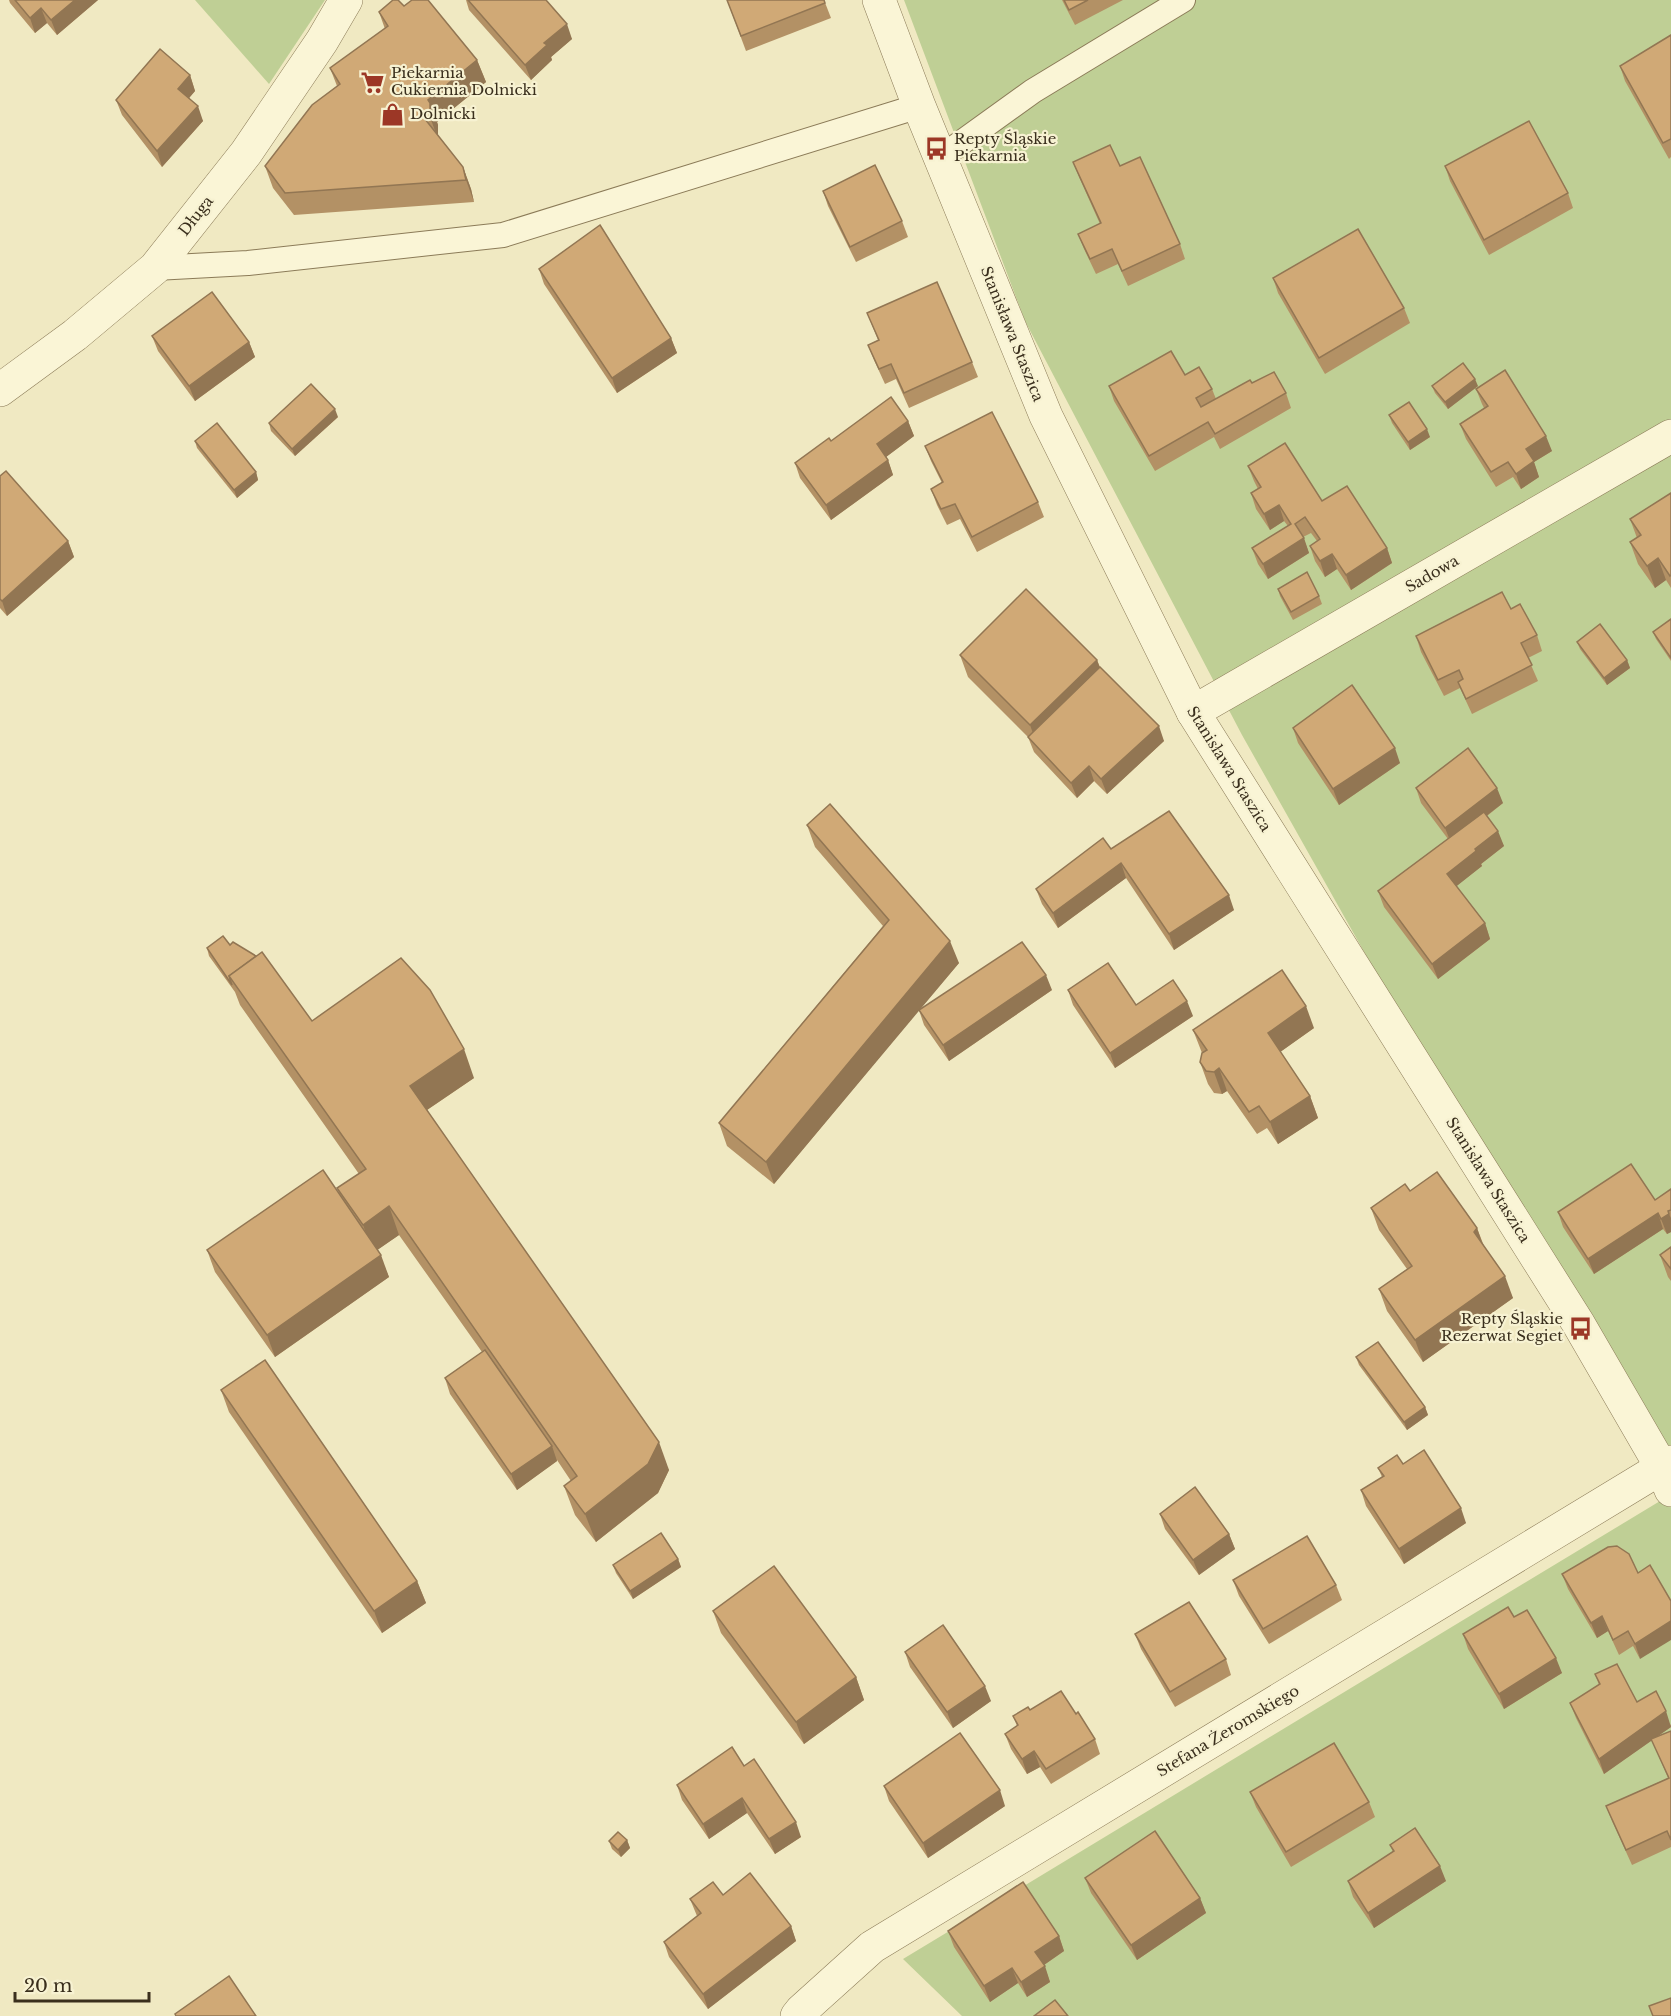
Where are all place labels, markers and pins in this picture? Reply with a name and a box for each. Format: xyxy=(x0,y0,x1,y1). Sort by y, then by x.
place label: Piekarnia Cukiernia Dolnicki xyxy=(391,63,537,99)
supermarket icon: Piekarnia Cukiernia Dolnicki xyxy=(360,69,386,95)
shop icon: Dolnicki xyxy=(379,101,405,127)
place label: Dolnicki xyxy=(410,104,476,123)
place label: Repty Śląskie Piekarnia xyxy=(954,129,1056,165)
bus stop icon: Repty Śląskie Piekarnia xyxy=(923,135,949,161)
place label: Repty Śląskie Rezerwat Segiet xyxy=(1441,1309,1563,1345)
bus stop icon: Repty Śląskie Rezerwat Segiet xyxy=(1568,1315,1594,1341)

